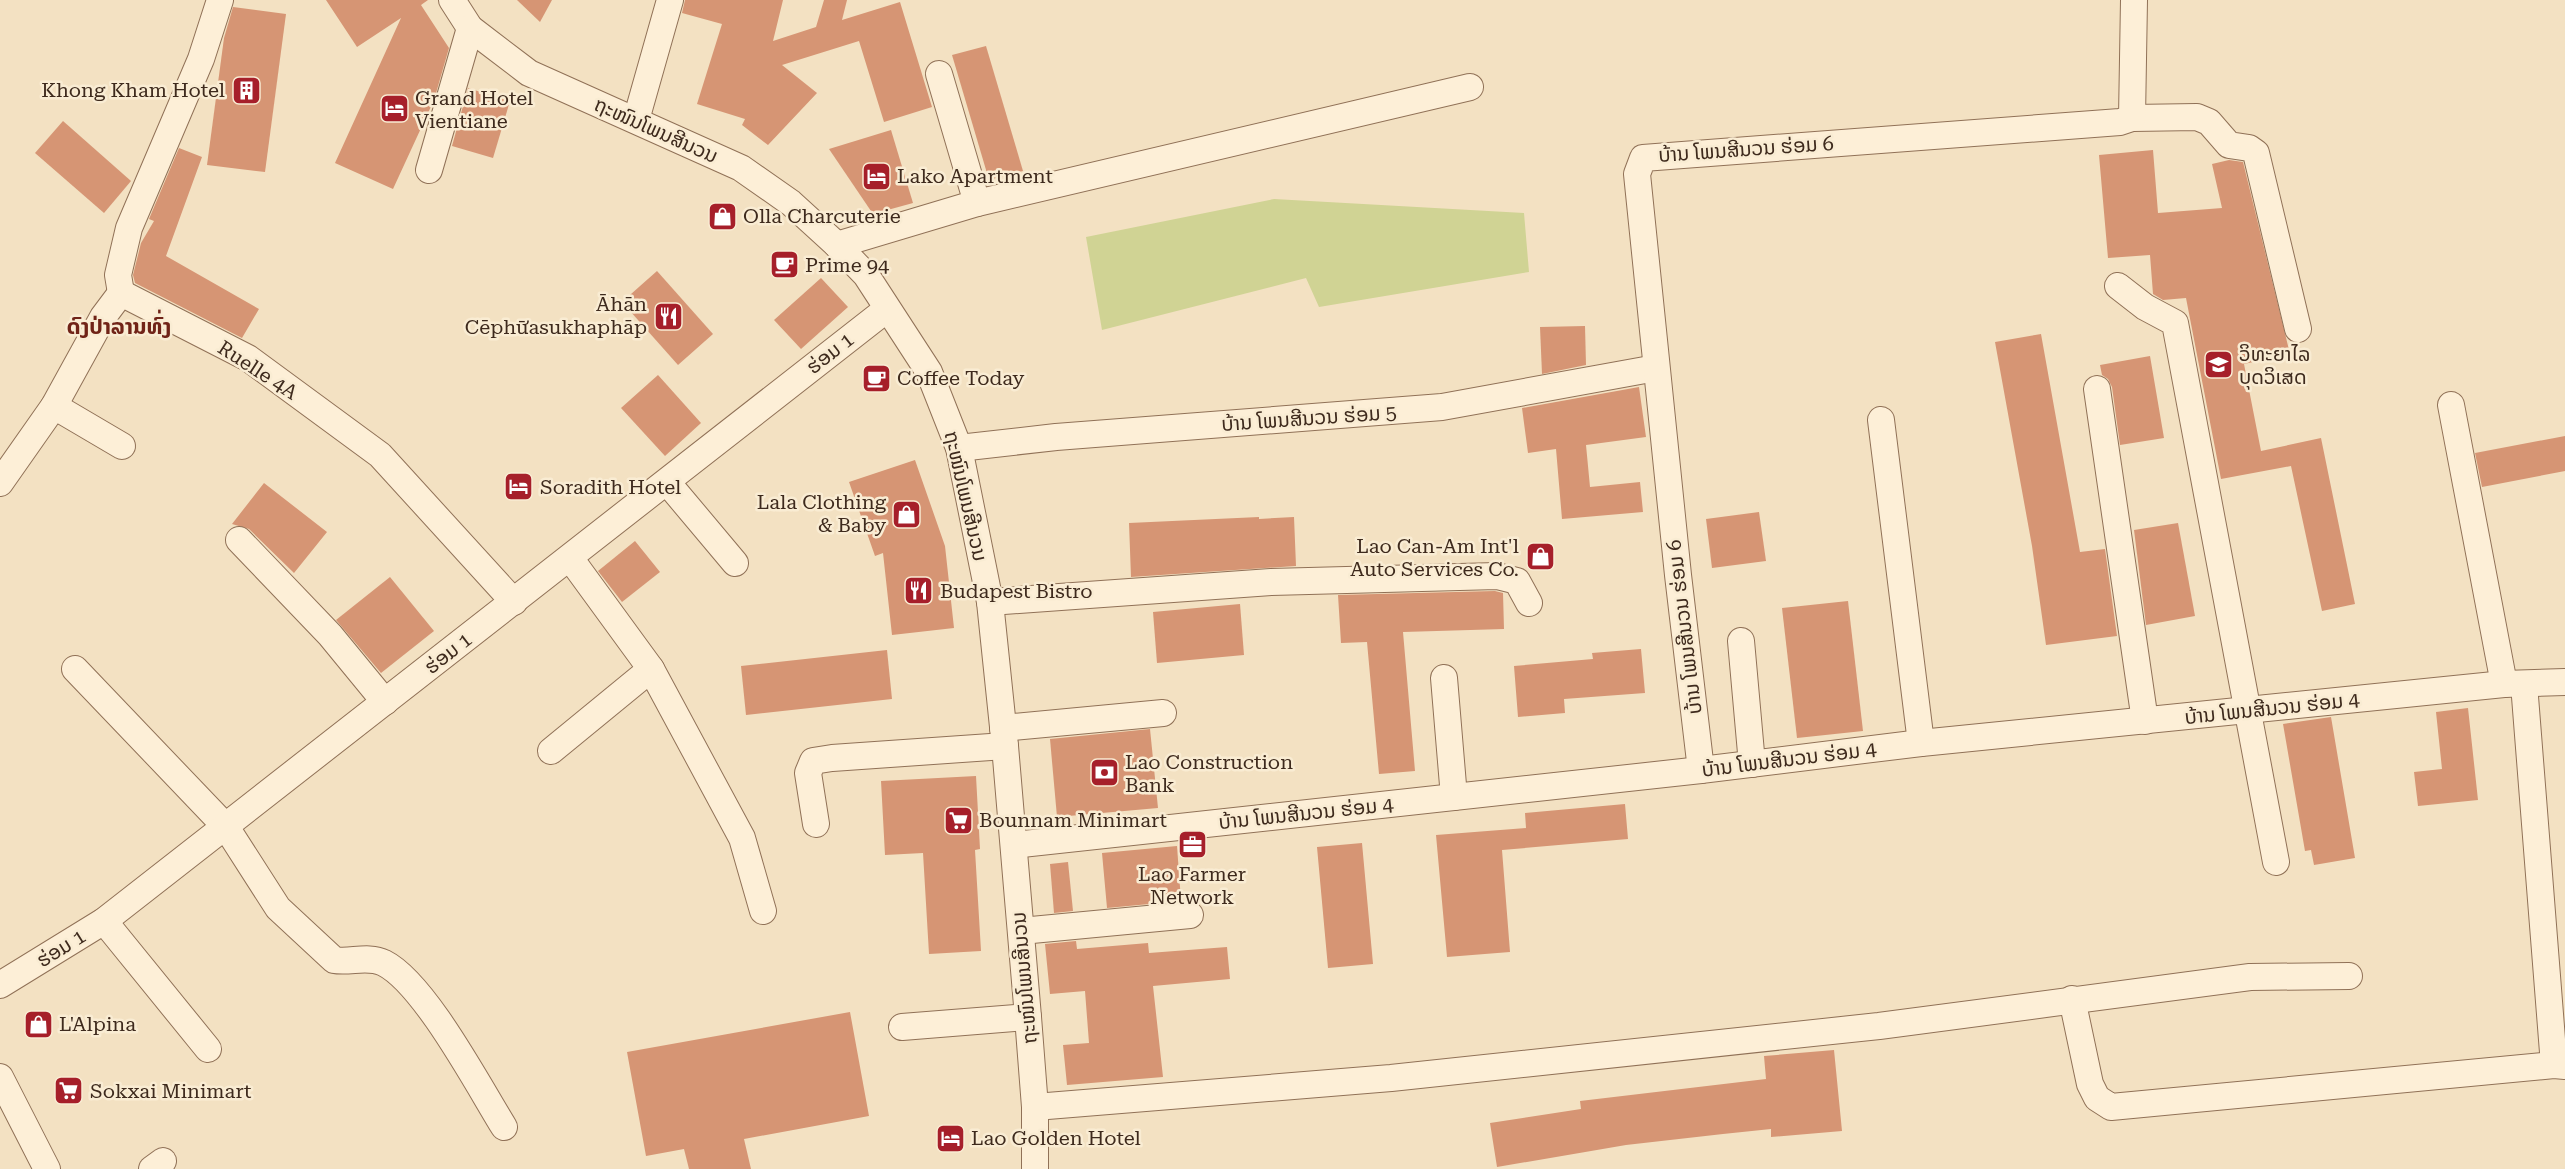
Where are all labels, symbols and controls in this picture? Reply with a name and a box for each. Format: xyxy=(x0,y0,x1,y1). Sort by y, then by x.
building icon: Khong Kham Hotel xyxy=(230,74,262,106)
place label: Khong Kham Hotel xyxy=(41,78,225,102)
place label: Grand Hotel Vientiane xyxy=(415,86,533,133)
street label: ຖະໜົນໂພນສີນວນ xyxy=(590,92,722,168)
hotel icon: Grand Hotel Vientiane xyxy=(378,93,410,125)
street label: ບ້ານ ໂພນສີນວນ ຮ່ອມ 6 xyxy=(1657,131,1835,167)
hotel icon: Lako Apartment xyxy=(860,160,892,192)
place label: Lako Apartment xyxy=(897,164,1054,188)
shop icon: Olla Charcuterie xyxy=(706,200,738,232)
place label: Olla Charcuterie xyxy=(743,204,901,228)
cafe icon: Prime 94 xyxy=(768,249,800,281)
place label: Prime 94 xyxy=(805,253,890,277)
place label: Āhān Cēphư̄asukhaphāp xyxy=(465,292,647,339)
restaurant icon: Āhān Cēphư̄asukhaphāp xyxy=(652,300,684,332)
district label: ດົງປ່າລານທົ່ງ xyxy=(67,309,171,339)
street label: ຮ່ອມ 1 xyxy=(802,327,858,379)
street label: Ruelle 4A xyxy=(214,335,302,405)
place label: ວິທະຍາໄລ ບຸດວິເສດ xyxy=(2239,342,2310,390)
school or university icon: ວິທະຍາໄລ ບຸດວິເສດ xyxy=(2202,349,2234,381)
cafe icon: Coffee Today xyxy=(860,362,892,394)
place label: Coffee Today xyxy=(897,366,1025,390)
street label: ບ້ານ ໂພນສີນວນ ຮ່ອມ 5 xyxy=(1220,400,1398,436)
street label: ຖະໜົນໂພນສີນວນ xyxy=(939,429,993,563)
hotel icon: Soradith Hotel xyxy=(503,471,535,503)
place label: Soradith Hotel xyxy=(540,475,681,499)
place label: Lala Clothing & Baby xyxy=(757,490,887,537)
shop icon: Lala Clothing & Baby xyxy=(891,498,923,530)
place label: Lao Can-Am Int'l Auto Services Co. xyxy=(1350,534,1519,581)
street label: ບ້ານ ໂພນສີນວນ ຮ່ອມ 6 xyxy=(1661,538,1707,716)
shop icon: Lao Can-Am Int'l Auto Services Co. xyxy=(1524,541,1556,573)
restaurant icon: Budapest Bistro xyxy=(903,575,935,607)
place label: Budapest Bistro xyxy=(940,579,1093,603)
street label: ຮ່ອມ 1 xyxy=(420,627,476,679)
street label: ບ້ານ ໂພນສີນວນ ຮ່ອມ 4 xyxy=(2183,687,2362,729)
street label: ບ້ານ ໂພນສີນວນ ຮ່ອມ 4 xyxy=(1700,736,1879,782)
place label: Lao Construction Bank xyxy=(1125,750,1293,797)
bank icon: Lao Construction Bank xyxy=(1088,757,1120,789)
street label: ບ້ານ ໂພນສີນວນ ຮ່ອມ 4 xyxy=(1217,792,1396,834)
supermarket icon: Bounnam Minimart xyxy=(942,804,974,836)
place label: Bounnam Minimart xyxy=(979,808,1167,832)
office icon: Lao Farmer Network xyxy=(1176,828,1208,860)
place label: Lao Farmer Network xyxy=(1138,862,1246,909)
street label: ຖະໜົນໂພນສີນວນ xyxy=(1006,911,1042,1045)
street label: ຮ່ອມ 1 xyxy=(32,924,90,972)
shop icon: L'Alpina xyxy=(22,1008,54,1040)
place label: L'Alpina xyxy=(59,1012,136,1036)
supermarket icon: Sokxai Minimart xyxy=(53,1075,85,1107)
place label: Sokxai Minimart xyxy=(90,1079,252,1103)
hotel icon: Lao Golden Hotel xyxy=(934,1122,966,1154)
place label: Lao Golden Hotel xyxy=(971,1126,1141,1150)

